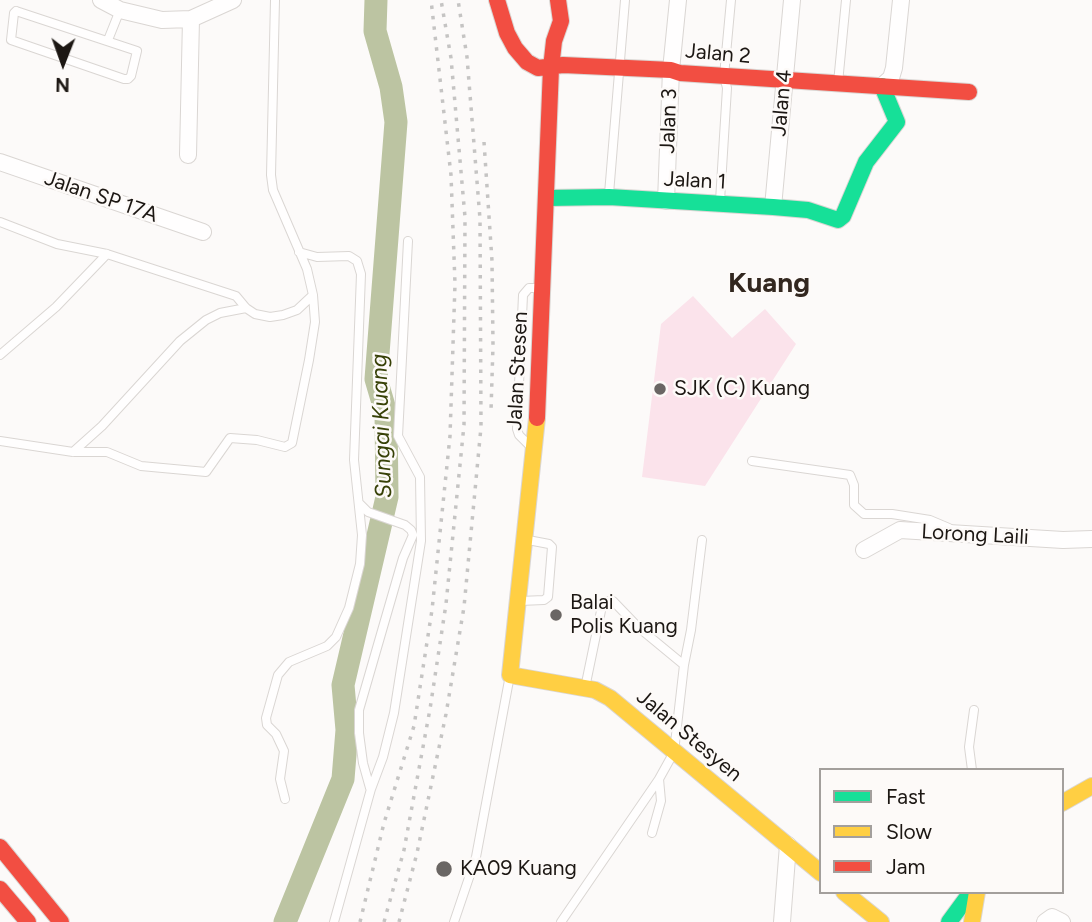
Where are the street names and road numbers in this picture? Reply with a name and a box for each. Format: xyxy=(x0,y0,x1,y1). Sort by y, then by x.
street label: Jalan 2 xyxy=(684,39,752,69)
street label: Jalan 4 xyxy=(767,69,797,137)
street label: Jalan 3 xyxy=(655,88,683,154)
street label: Jalan SP 17A xyxy=(41,166,161,228)
street label: Jalan 1 xyxy=(663,167,727,195)
street label: Jalan Stesen xyxy=(502,311,534,431)
street label: Lorong Laili xyxy=(921,520,1029,550)
street label: Jalan Stesyen xyxy=(631,685,747,787)

